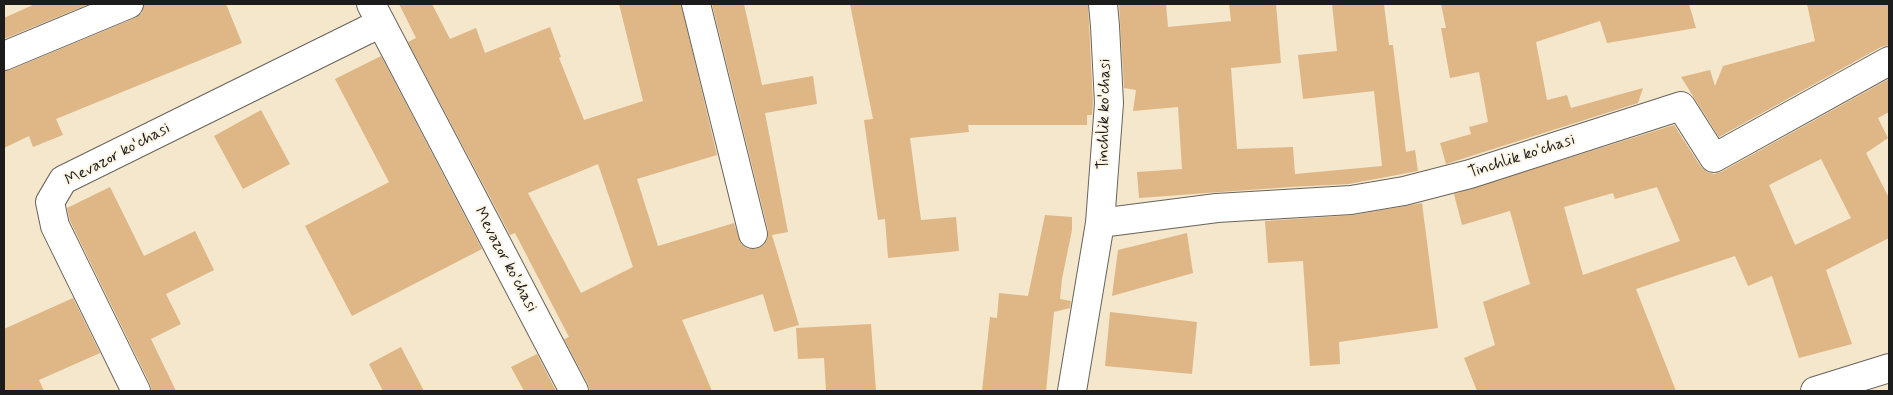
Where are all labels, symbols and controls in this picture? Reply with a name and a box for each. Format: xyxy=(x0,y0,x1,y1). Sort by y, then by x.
street label: Tinchlik ko'chasi xyxy=(1094,58,1116,170)
street label: Mevazor ko'chasi xyxy=(62,119,174,191)
street label: Tinchlik ko'chasi xyxy=(1466,131,1578,183)
street label: Mevazor ko'chasi xyxy=(469,204,541,316)

